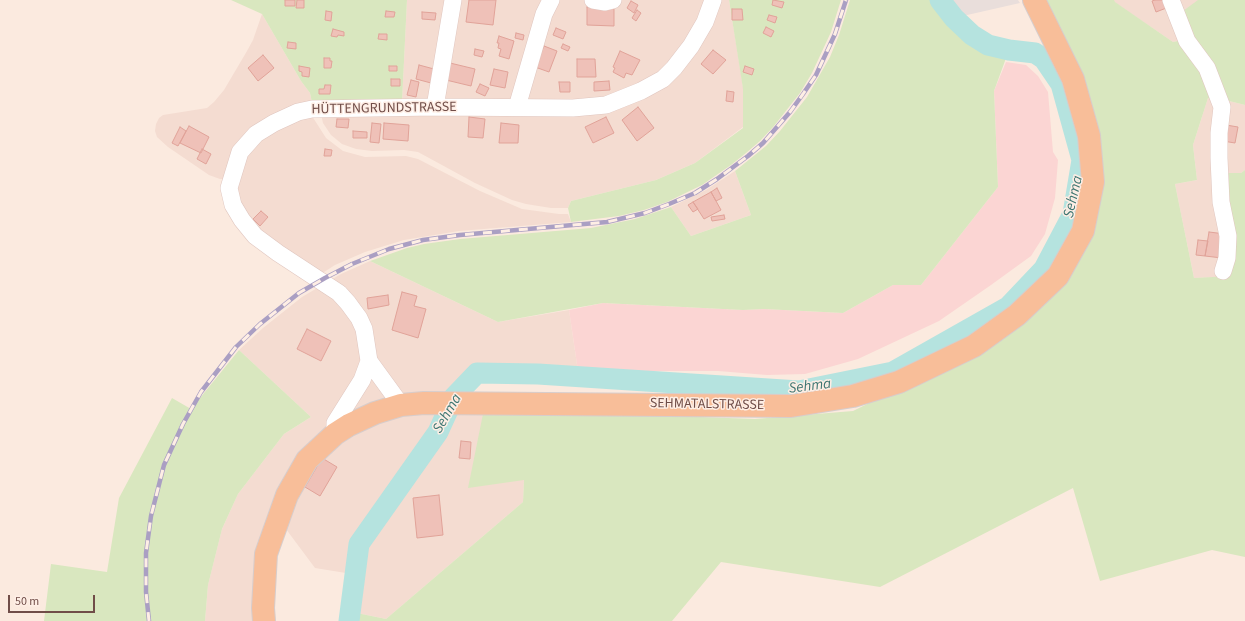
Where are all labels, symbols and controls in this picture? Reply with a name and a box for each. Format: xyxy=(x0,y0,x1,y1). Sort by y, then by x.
street label: HÜTTENGRUNDSTRASSE xyxy=(311,99,457,119)
water label: Sehma xyxy=(1060,174,1088,220)
water label: Sehma xyxy=(788,375,832,399)
water label: Sehma xyxy=(430,391,466,437)
street label: SEHMATALSTRASSE xyxy=(650,396,764,414)
scale bar xyxy=(10,587,97,613)
text: 50 m xyxy=(15,593,39,610)

